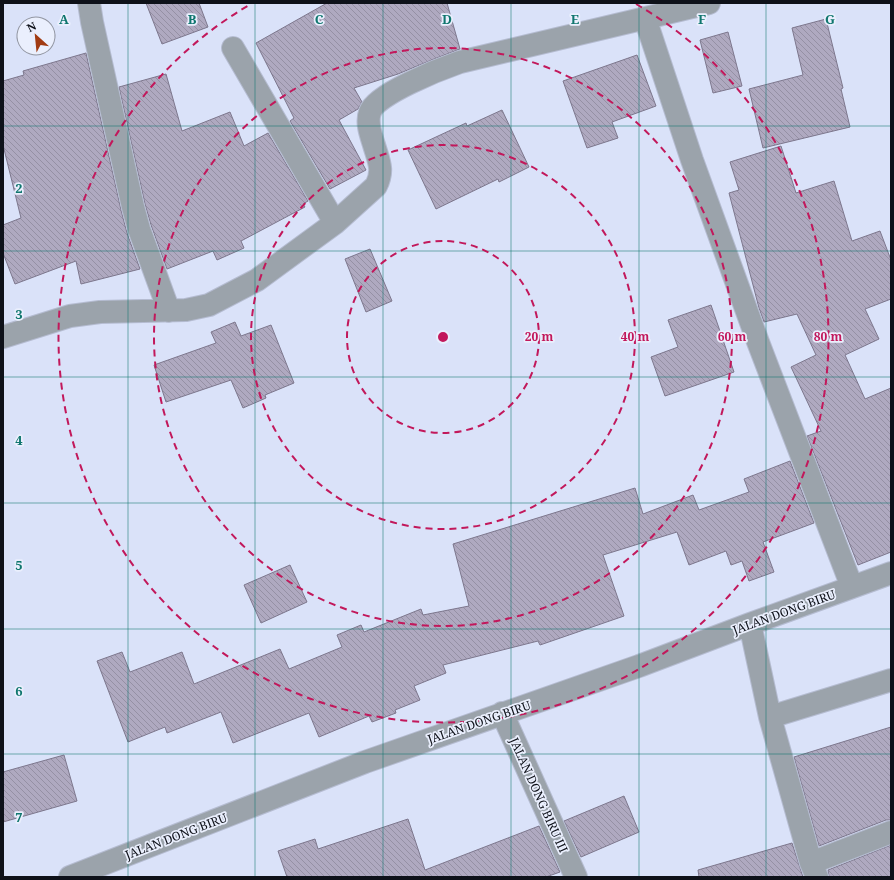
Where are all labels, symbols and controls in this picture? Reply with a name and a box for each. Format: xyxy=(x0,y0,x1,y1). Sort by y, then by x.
text: A xyxy=(59,10,69,28)
text: B xyxy=(188,10,197,28)
text: C xyxy=(315,10,324,28)
text: D xyxy=(442,10,452,28)
text: E xyxy=(571,10,580,28)
text: F xyxy=(698,10,706,28)
text: G xyxy=(825,10,835,28)
north arrow xyxy=(16,16,56,56)
text: N xyxy=(24,18,39,35)
text: 2 xyxy=(15,179,23,197)
text: 3 xyxy=(15,305,23,323)
text: 20 m xyxy=(525,328,553,345)
text: 40 m xyxy=(621,328,649,345)
text: 60 m xyxy=(718,328,746,345)
text: 80 m xyxy=(814,328,842,345)
centre of rings xyxy=(436,330,450,344)
text: 4 xyxy=(15,431,23,449)
text: 5 xyxy=(15,556,23,574)
street label: JALAN DONG BIRU xyxy=(729,585,838,639)
text: 6 xyxy=(15,682,23,700)
street label: JALAN DONG BIRU xyxy=(424,696,533,748)
street label: JALAN DONG BIRU III xyxy=(506,734,572,855)
text: 7 xyxy=(15,808,23,826)
street label: JALAN DONG BIRU xyxy=(122,809,230,864)

